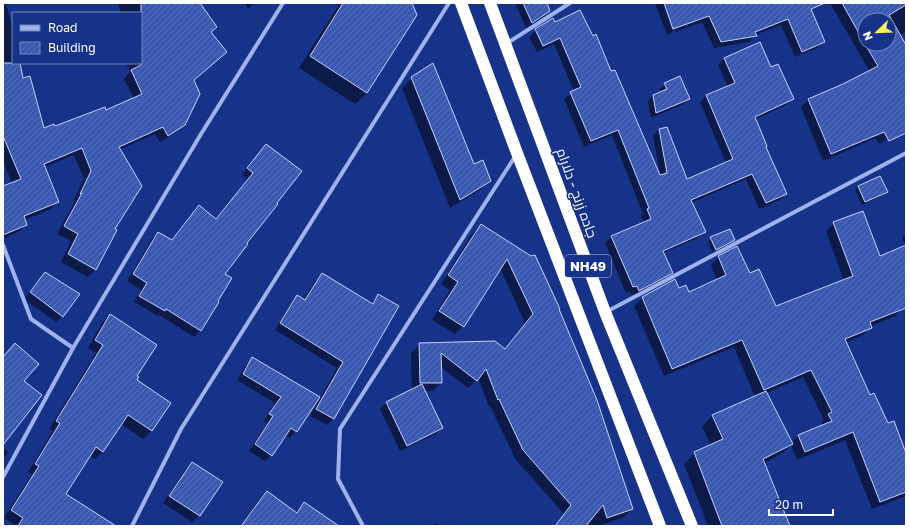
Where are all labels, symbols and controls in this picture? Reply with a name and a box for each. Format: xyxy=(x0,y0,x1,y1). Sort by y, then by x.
legend xyxy=(12,12,142,64)
north arrow xyxy=(857,12,897,52)
text: Road xyxy=(48,20,77,35)
text: N xyxy=(860,30,875,42)
text: Building xyxy=(48,40,96,55)
street label: جاده زرنج - دلارام xyxy=(551,145,602,241)
road number: NH49 xyxy=(565,255,611,277)
scale bar xyxy=(769,491,833,517)
text: 20 m xyxy=(775,497,803,512)

